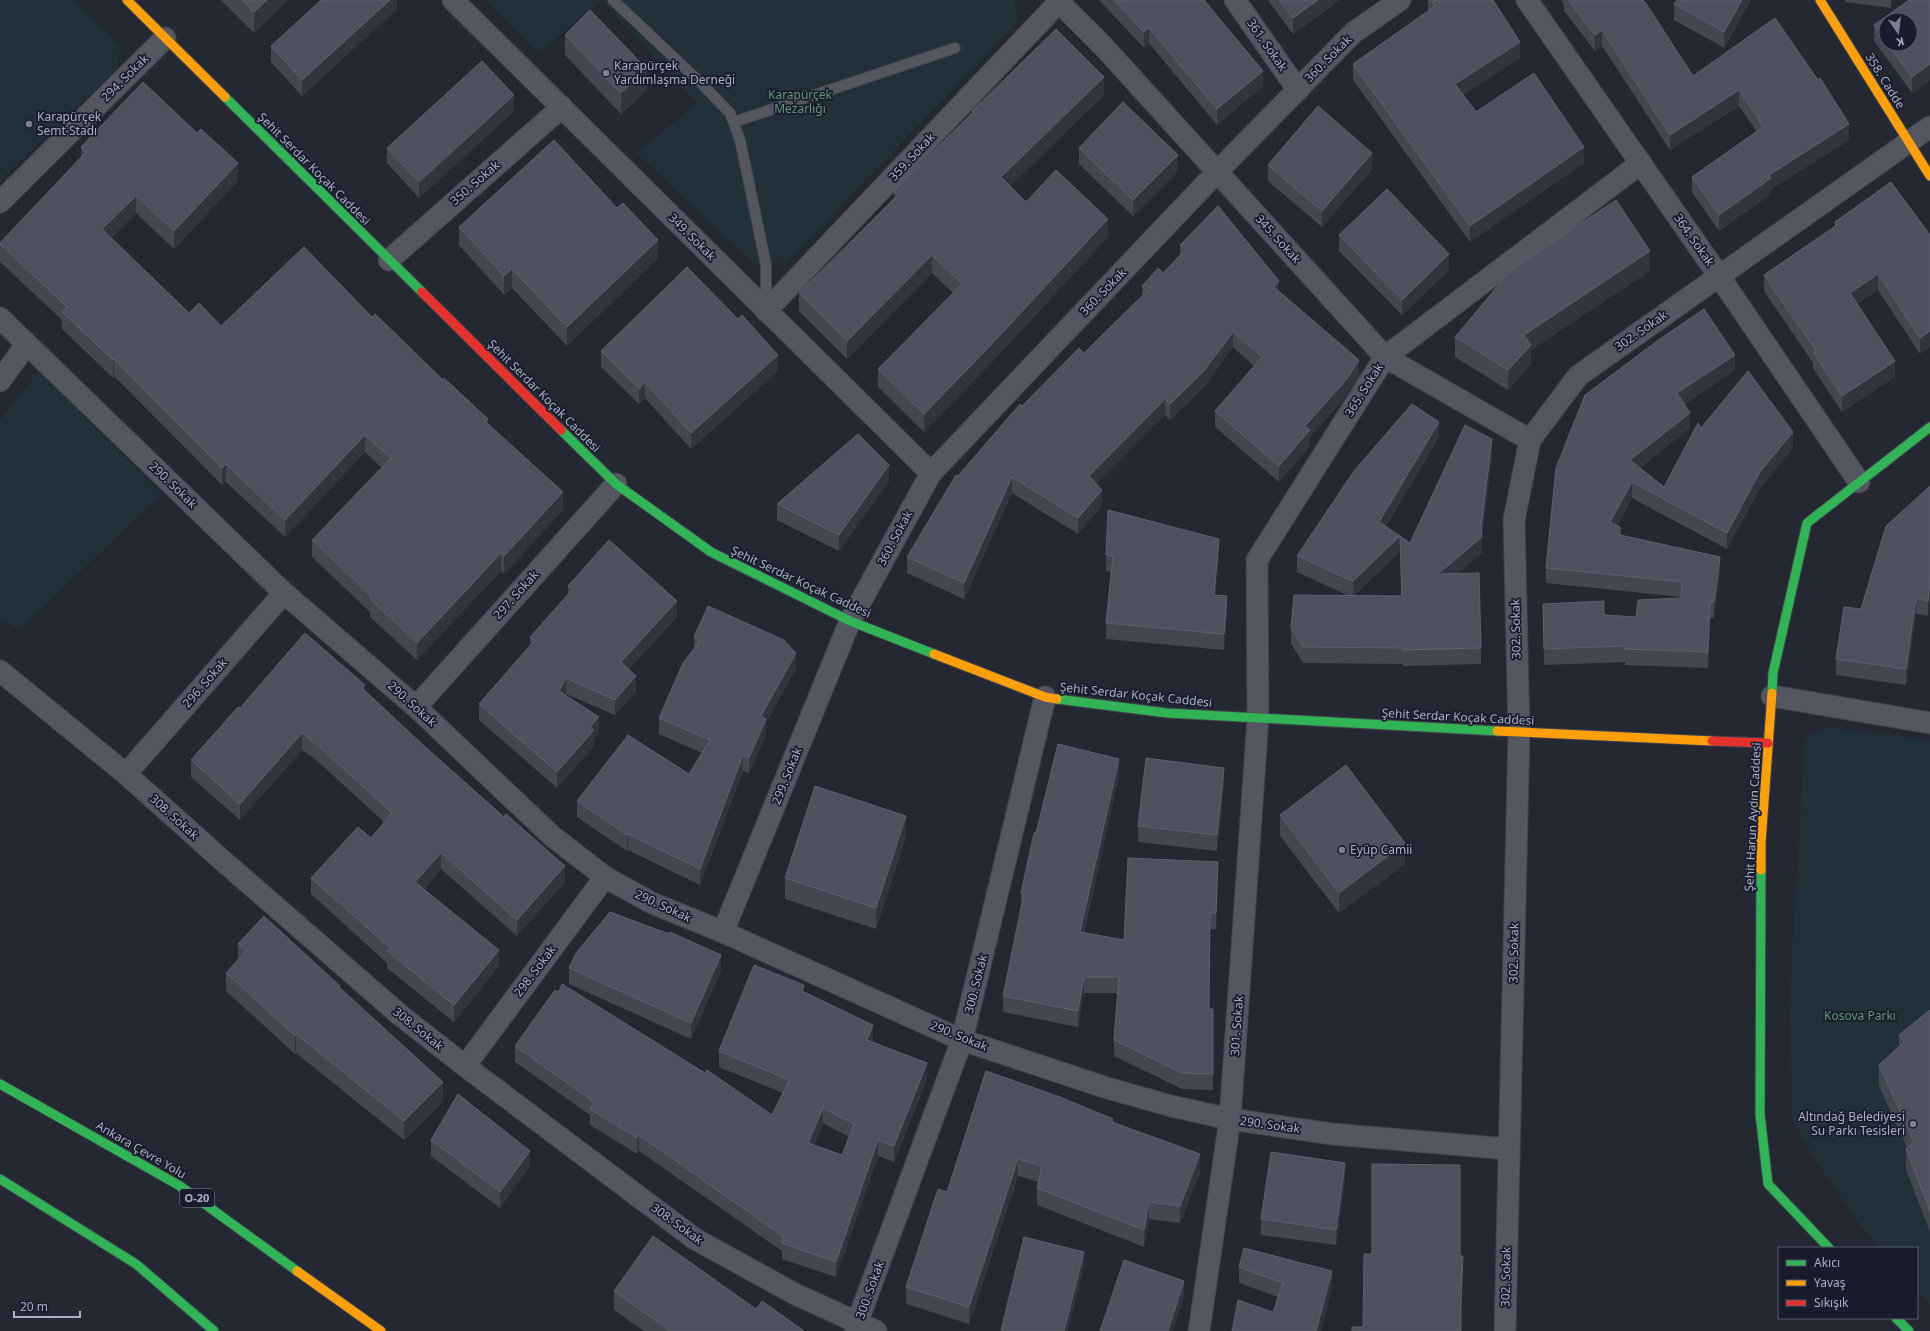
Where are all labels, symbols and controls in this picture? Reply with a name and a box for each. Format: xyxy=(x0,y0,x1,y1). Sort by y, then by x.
north arrow xyxy=(1878,12,1918,52)
street label: 361. Sokak xyxy=(1243,15,1292,75)
street label: 360. Sokak xyxy=(1300,31,1355,86)
text: K xyxy=(1895,34,1906,51)
street label: 294. Sokak xyxy=(97,50,152,105)
street label: 358. Cadde xyxy=(1862,50,1909,112)
place label: Karapürçek Yardımlaşma Derneği xyxy=(614,57,735,88)
marker: Karapürçek Yardımlaşma Derneği xyxy=(601,68,611,78)
park label: Karapürçek Mezarlığı xyxy=(768,86,833,117)
place label: Karapürçek Semt Stadı xyxy=(37,108,102,139)
street label: Şehit Serdar Koçak Caddesi xyxy=(254,109,374,229)
marker: Karapürçek Semt Stadı xyxy=(24,119,34,129)
street label: 359. Sokak xyxy=(885,128,939,185)
street label: 350. Sokak xyxy=(446,156,503,209)
street label: 349. Sokak xyxy=(665,209,720,264)
street label: 364. Sokak xyxy=(1670,210,1719,270)
street label: 345. Sokak xyxy=(1252,211,1305,267)
street label: 360. Sokak xyxy=(1076,264,1130,319)
street label: 302. Sokak xyxy=(1611,306,1671,355)
street label: Şehit Serdar Koçak Caddesi xyxy=(484,336,604,456)
street label: 365. Sokak xyxy=(1340,359,1387,420)
street label: 290. Sokak xyxy=(146,458,201,512)
street label: 360. Sokak xyxy=(873,507,917,568)
street label: Şehit Serdar Koçak Caddesi xyxy=(728,542,874,622)
street label: 297. Sokak xyxy=(489,566,543,623)
street label: 302. Sokak xyxy=(1506,598,1525,659)
street label: 296. Sokak xyxy=(178,654,231,711)
street label: 290. Sokak xyxy=(384,677,441,731)
street label: Şehit Serdar Koçak Caddesi xyxy=(1059,678,1213,711)
street label: Şehit Serdar Koçak Caddesi xyxy=(1381,704,1535,729)
street label: Şehit Harun Aydın Caddesi xyxy=(1740,742,1765,892)
street label: 299. Sokak xyxy=(767,744,806,807)
street label: 308. Sokak xyxy=(146,790,203,844)
place label: Eyüp Camii xyxy=(1350,841,1412,858)
marker: Eyüp Camii xyxy=(1337,845,1347,855)
street label: 290. Sokak xyxy=(632,885,695,926)
street label: 302. Sokak xyxy=(1504,922,1523,983)
street label: 298. Sokak xyxy=(510,941,560,1000)
street label: 300. Sokak xyxy=(960,952,991,1015)
street label: 301. Sokak xyxy=(1226,995,1247,1057)
street label: 308. Sokak xyxy=(390,1003,448,1055)
park label: Kosova Parkı xyxy=(1824,1007,1896,1024)
street label: 290. Sokak xyxy=(928,1016,991,1055)
place label: Altındağ Belediyesi Su Parkı Tesisleri xyxy=(1798,1108,1905,1139)
street label: 290. Sokak xyxy=(1239,1112,1302,1137)
street label: Ankara Çevre Yolu xyxy=(93,1117,189,1182)
marker: Altındağ Belediyesi Su Parkı Tesisleri xyxy=(1908,1119,1918,1129)
road number: O-20 xyxy=(180,1189,214,1207)
street label: 308. Sokak xyxy=(648,1199,707,1249)
street label: 302. Sokak xyxy=(1496,1246,1515,1307)
legend xyxy=(1778,1247,1918,1319)
text: Akıcı xyxy=(1814,1254,1840,1271)
street label: 300. Sokak xyxy=(851,1258,888,1321)
text: Yavaş xyxy=(1814,1274,1846,1291)
scale bar xyxy=(14,1293,80,1319)
text: Sıkışık xyxy=(1814,1294,1849,1311)
text: 20 m xyxy=(20,1298,48,1315)

